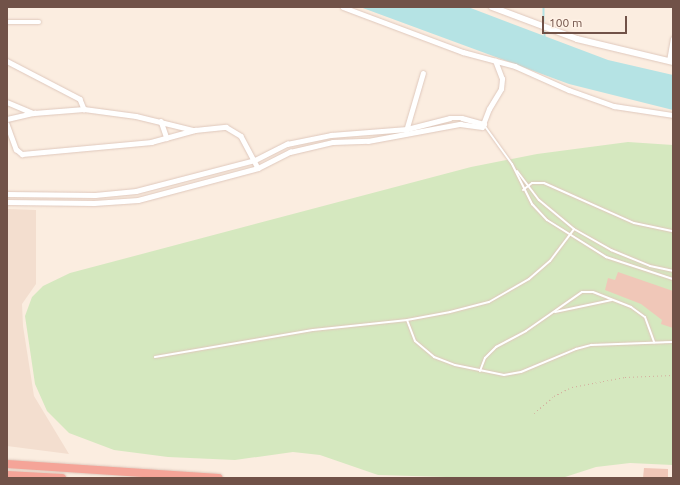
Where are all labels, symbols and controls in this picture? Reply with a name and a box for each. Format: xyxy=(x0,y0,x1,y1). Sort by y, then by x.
scale bar xyxy=(544,8,629,34)
text: 100 m xyxy=(549,16,582,29)

